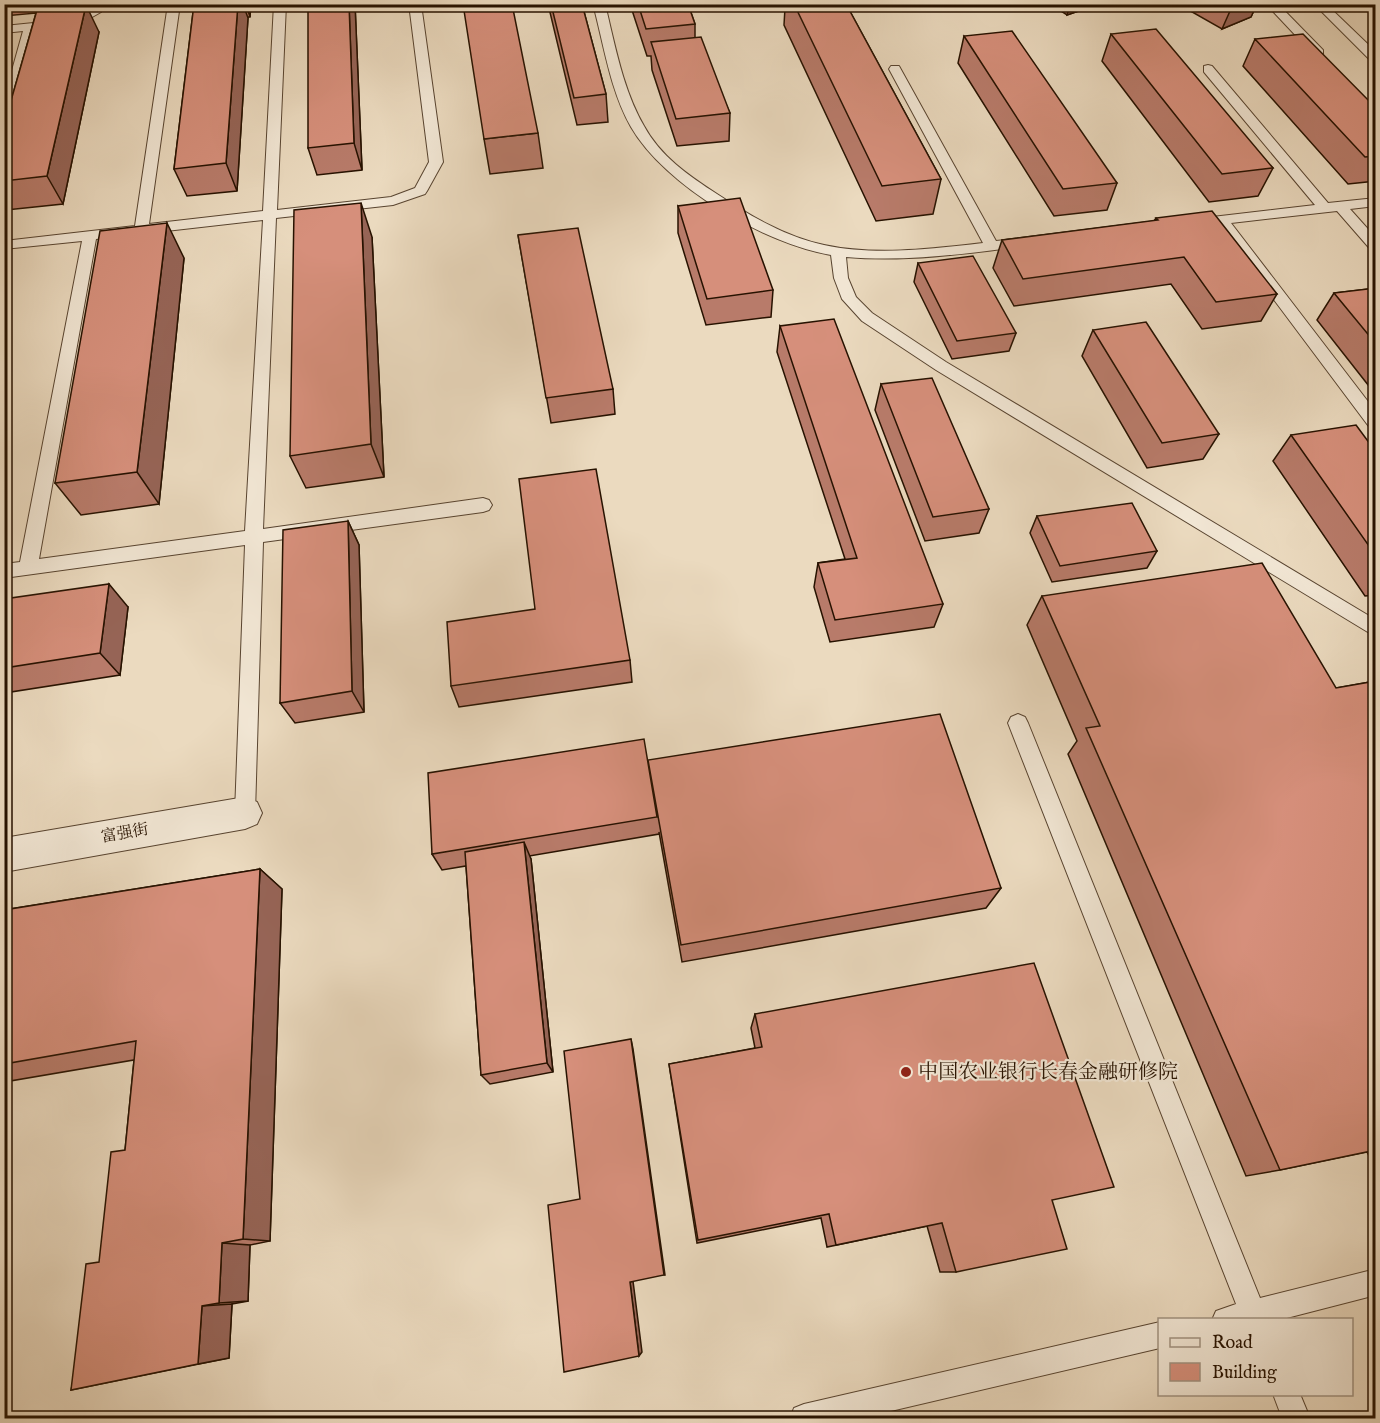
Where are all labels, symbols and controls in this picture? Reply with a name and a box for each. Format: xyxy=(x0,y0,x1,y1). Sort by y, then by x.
street label: 富强街 xyxy=(100,820,150,848)
place label: 中国农业银行长春金融研修院 xyxy=(918,1060,1178,1085)
marker: 中国农业银行长春金融研修院 xyxy=(899,1065,913,1079)
legend xyxy=(1158,1318,1353,1396)
text: Road xyxy=(1212,1332,1253,1355)
text: Building xyxy=(1212,1362,1277,1385)

